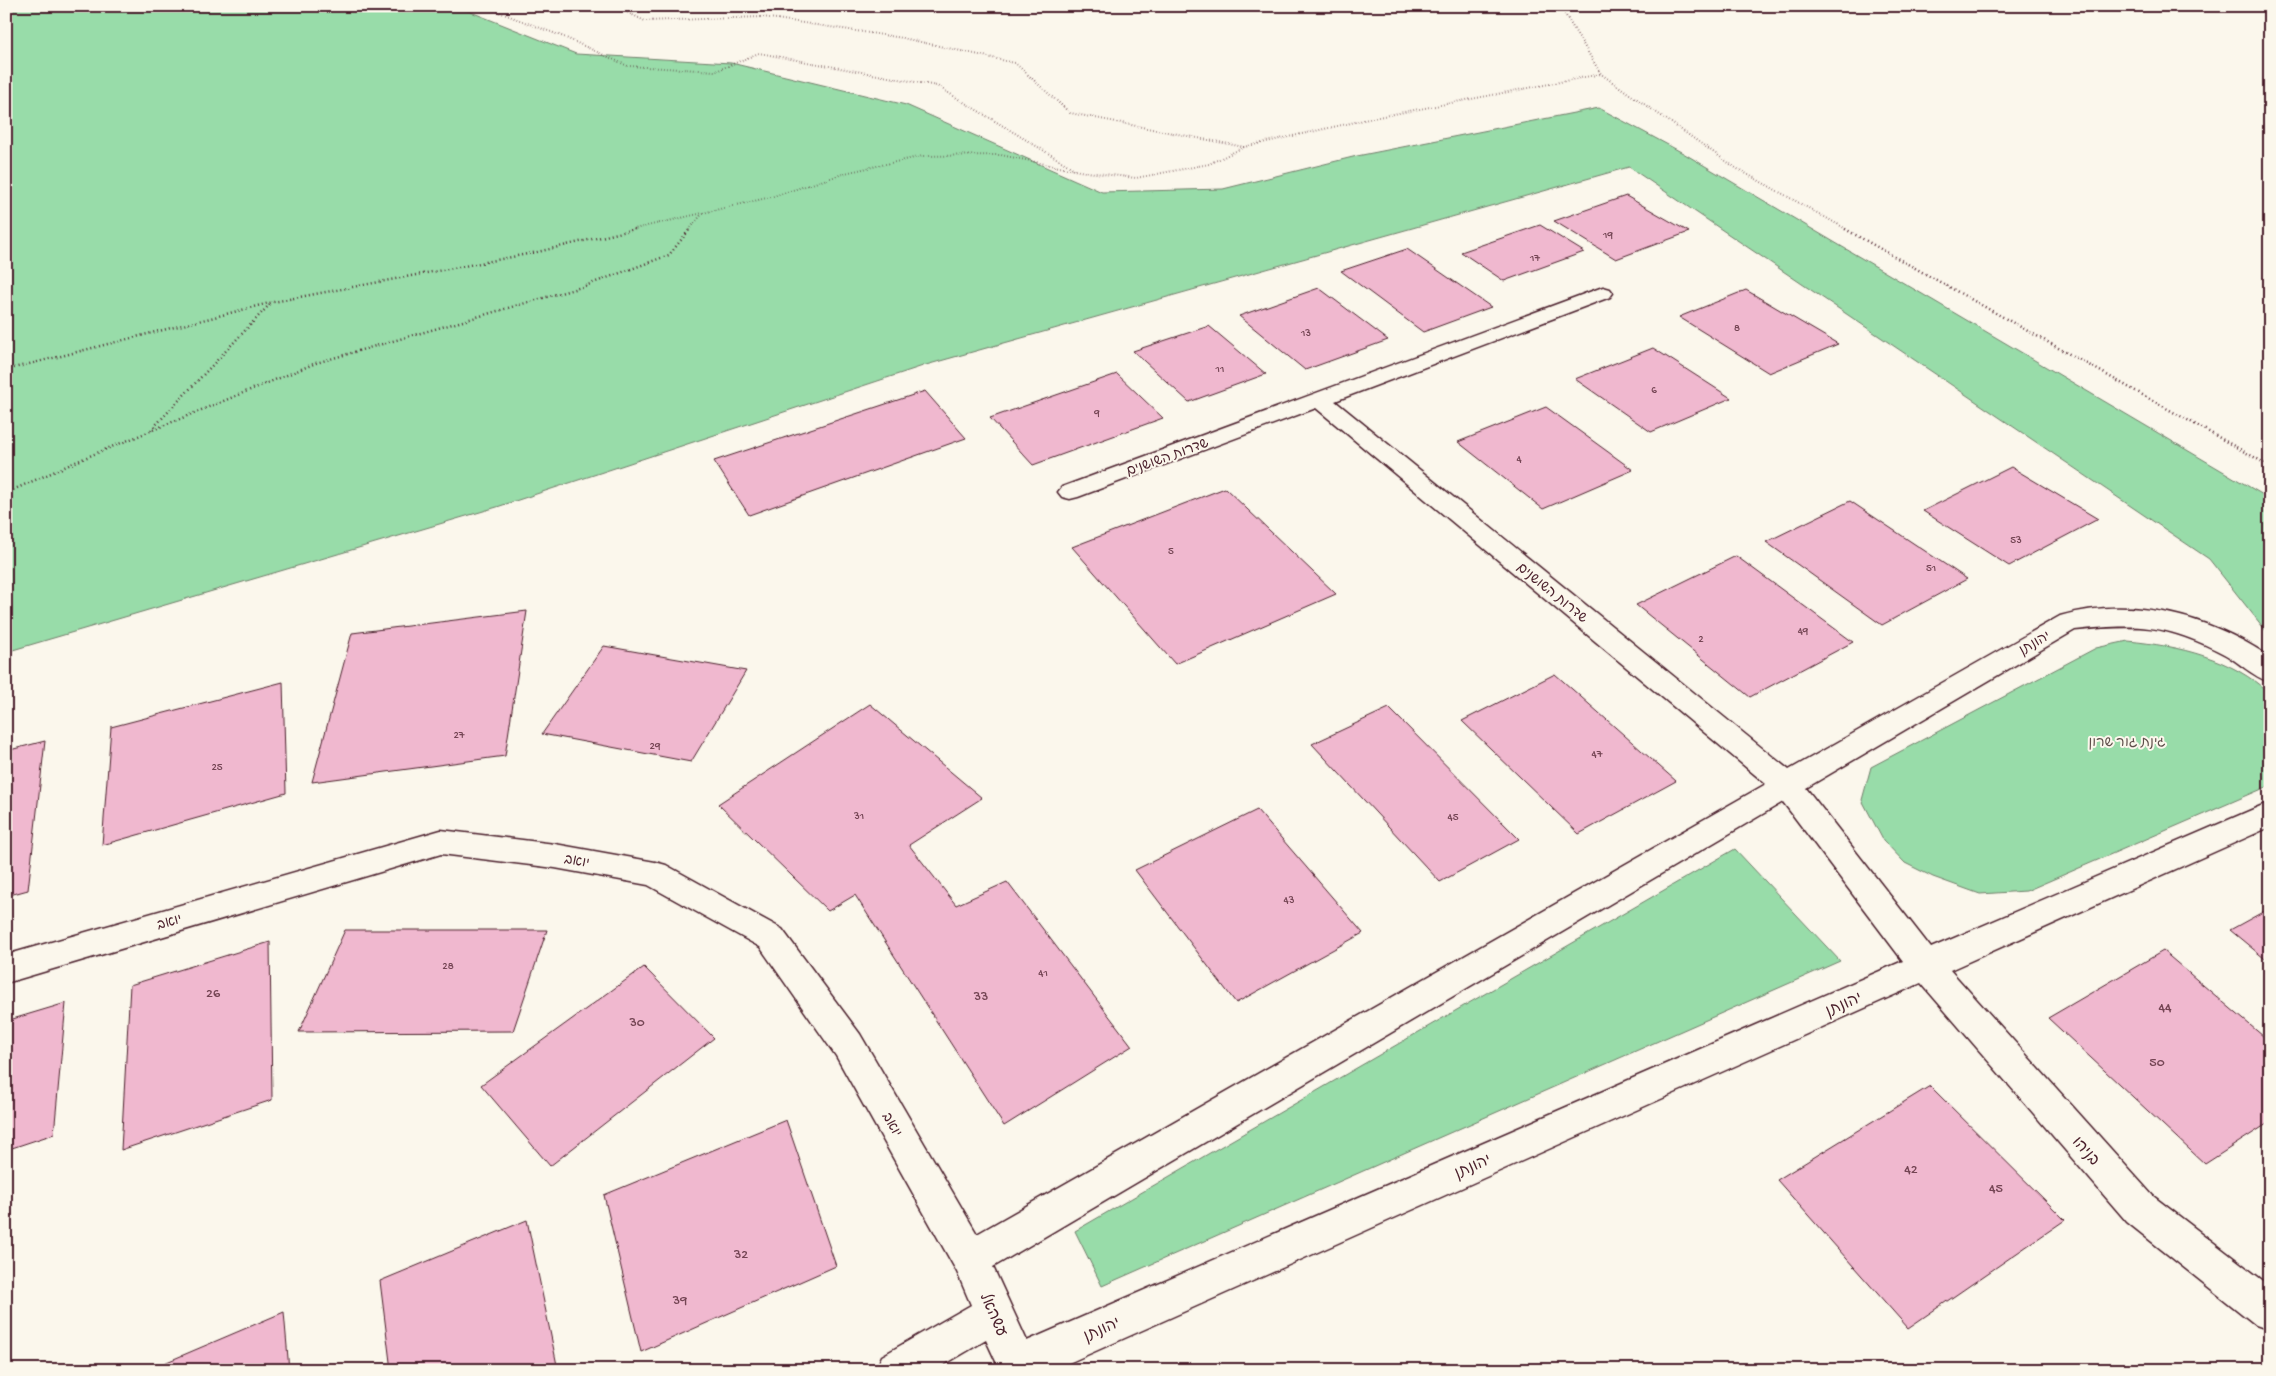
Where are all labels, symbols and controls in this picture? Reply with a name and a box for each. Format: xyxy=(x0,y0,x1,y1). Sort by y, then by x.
house number: 19 xyxy=(1602,230,1613,242)
house number: 17 xyxy=(1529,253,1540,265)
house number: 8 xyxy=(1734,323,1740,335)
house number: 13 xyxy=(1300,328,1311,340)
house number: 11 xyxy=(1215,364,1224,376)
house number: 6 xyxy=(1651,385,1657,397)
house number: 9 xyxy=(1093,408,1100,420)
street label: שדרות השושנים xyxy=(1124,435,1212,481)
house number: 4 xyxy=(1516,454,1522,466)
house number: 53 xyxy=(2010,535,2022,547)
house number: 5 xyxy=(1168,546,1174,558)
street label: שדרות השושנים xyxy=(1512,560,1591,628)
house number: 51 xyxy=(1926,563,1936,575)
house number: 49 xyxy=(1798,626,1809,638)
street label: יהונתן xyxy=(2017,628,2054,660)
house number: 2 xyxy=(1698,634,1704,646)
house number: 27 xyxy=(453,730,465,742)
park label: גינת גור שרון xyxy=(2089,735,2166,752)
house number: 29 xyxy=(650,741,661,753)
house number: 47 xyxy=(1592,749,1603,761)
house number: 25 xyxy=(211,762,223,774)
house number: 31 xyxy=(853,811,864,823)
house number: 45 xyxy=(1448,812,1459,824)
street label: יואב xyxy=(563,852,590,873)
house number: 43 xyxy=(1284,895,1295,907)
street label: יואב xyxy=(155,912,184,935)
house number: 28 xyxy=(442,961,454,973)
house number: 41 xyxy=(1038,968,1048,980)
house number: 26 xyxy=(206,986,221,1003)
house number: 33 xyxy=(973,989,988,1006)
street label: יהונתן xyxy=(1823,990,1866,1023)
house number: 44 xyxy=(2158,1000,2172,1017)
house number: 30 xyxy=(628,1015,645,1032)
house number: 50 xyxy=(2149,1055,2165,1072)
street label: יואב xyxy=(877,1110,904,1140)
street label: בניהו xyxy=(2066,1134,2102,1171)
street label: יהונתן xyxy=(1452,1152,1495,1185)
house number: 42 xyxy=(1904,1162,1918,1179)
house number: 45 xyxy=(1989,1181,2003,1198)
house number: 32 xyxy=(733,1247,748,1264)
street label: עשהאל xyxy=(974,1290,1012,1340)
house number: 39 xyxy=(672,1293,687,1310)
street label: יהונתן xyxy=(1081,1315,1124,1348)

